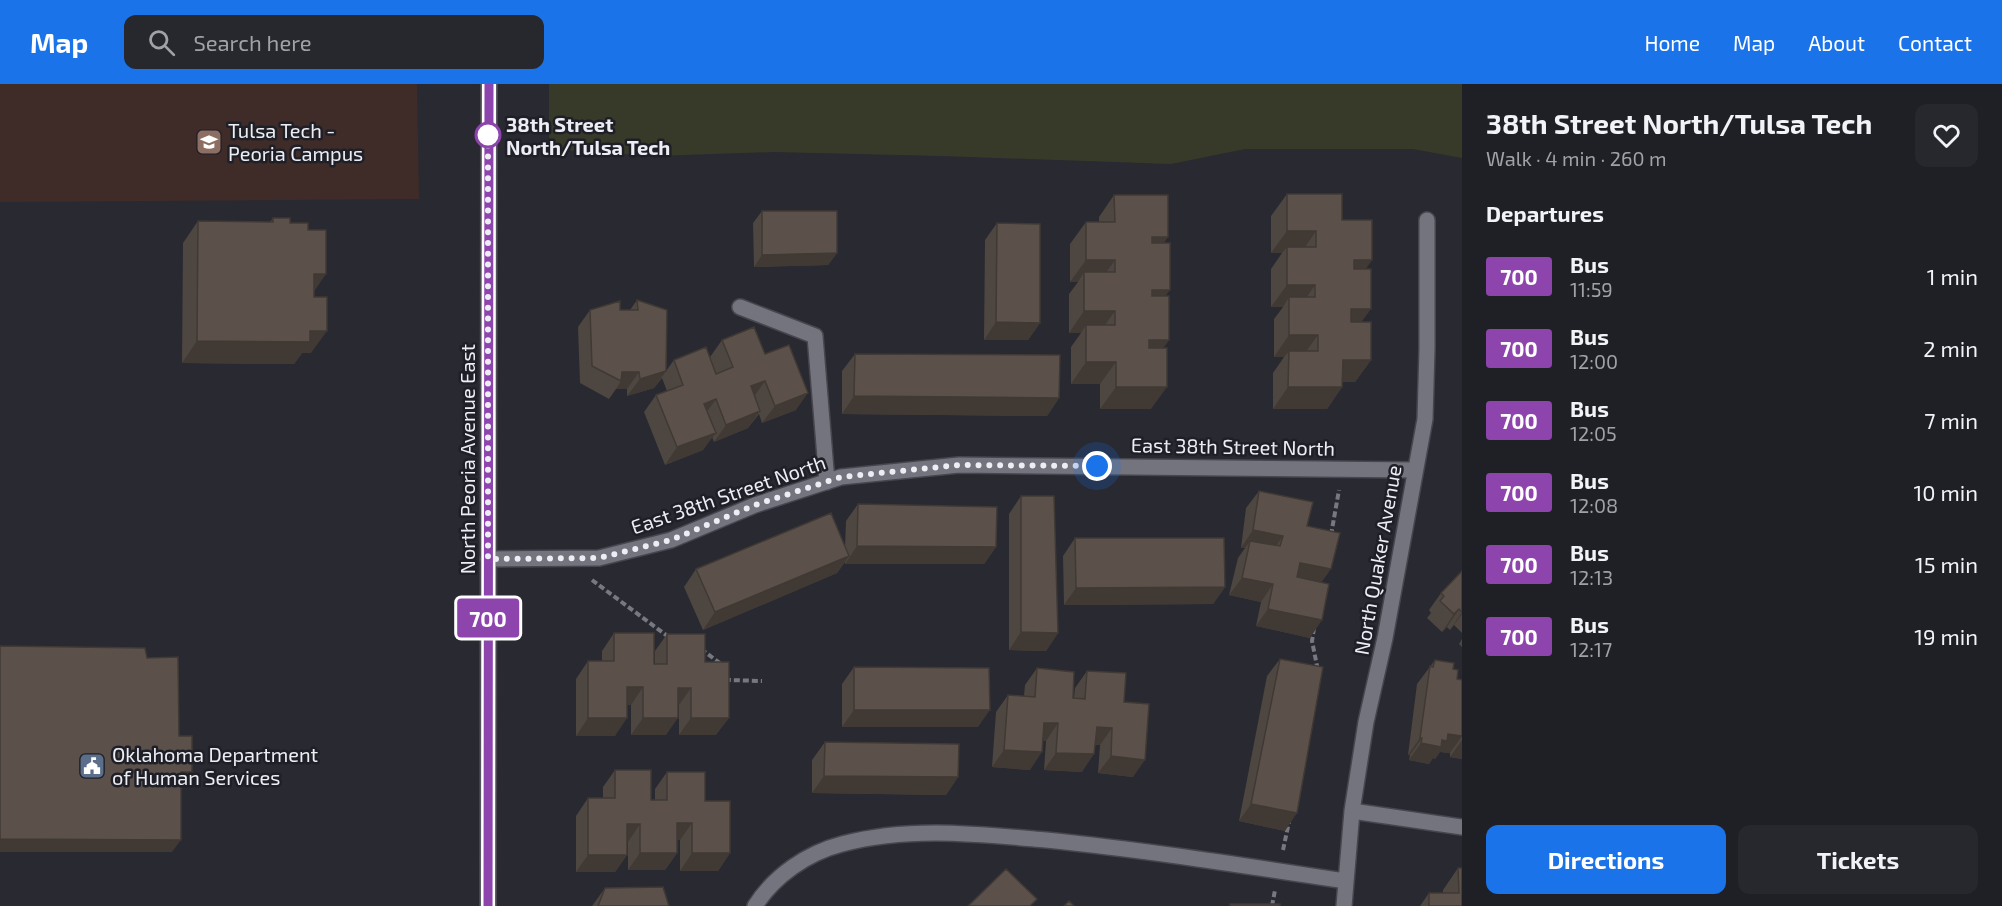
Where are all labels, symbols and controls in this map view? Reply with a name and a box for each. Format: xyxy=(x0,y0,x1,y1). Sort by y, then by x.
search box xyxy=(124,15,544,69)
text: Map xyxy=(30,25,88,59)
icon: search xyxy=(145,26,178,59)
text: Search here xyxy=(193,29,312,55)
text: Home xyxy=(1644,30,1700,55)
text: Map xyxy=(1733,30,1775,55)
text: About xyxy=(1808,30,1865,55)
text: Contact xyxy=(1898,30,1972,55)
button: heart xyxy=(1915,104,1978,167)
text: 38th Street North/Tulsa Tech xyxy=(1486,106,1872,140)
place label: 38th Street North/Tulsa Tech xyxy=(506,112,670,159)
place label: Tulsa Tech - Peoria Campus xyxy=(228,118,363,165)
marker: 38th Street North/Tulsa Tech xyxy=(475,122,501,148)
school or university icon: Tulsa Tech - Peoria Campus xyxy=(194,127,224,157)
text: Walk · 4 min · 260 m xyxy=(1486,146,1666,170)
text: Departures xyxy=(1486,200,1604,226)
text: Bus xyxy=(1570,251,1609,277)
text: 1 min xyxy=(1927,263,1978,289)
text: 700 xyxy=(1500,264,1538,289)
text: 11:59 xyxy=(1570,277,1613,301)
text: Bus xyxy=(1570,323,1609,349)
text: 2 min xyxy=(1923,335,1978,361)
text: 700 xyxy=(1500,336,1538,361)
street label: North Peoria Avenue East xyxy=(455,343,479,574)
text: 12:00 xyxy=(1570,349,1618,373)
text: Bus xyxy=(1570,395,1609,421)
text: 7 min xyxy=(1924,407,1978,433)
text: 700 xyxy=(1500,408,1538,433)
text: 12:05 xyxy=(1570,421,1617,445)
street label: East 38th Street North xyxy=(1131,432,1335,460)
street label: East 38th Street North xyxy=(628,449,828,539)
your location xyxy=(1082,451,1112,481)
street label: North Quaker Avenue xyxy=(1348,463,1406,657)
text: Bus xyxy=(1570,467,1609,493)
text: 10 min xyxy=(1914,479,1978,505)
text: 700 xyxy=(1500,480,1538,505)
text: 12:08 xyxy=(1570,493,1618,517)
text: Bus xyxy=(1570,539,1609,565)
text: 15 min xyxy=(1915,551,1978,577)
text: 700 xyxy=(1500,552,1538,577)
text: 12:13 xyxy=(1570,565,1613,589)
line badge: 700 xyxy=(454,598,522,638)
text: 700 xyxy=(469,606,507,631)
text: Bus xyxy=(1570,611,1609,637)
text: 19 min xyxy=(1914,623,1978,649)
text: 700 xyxy=(1500,624,1538,649)
text: 12:17 xyxy=(1570,637,1612,661)
place label: Oklahoma Department of Human Services xyxy=(112,742,319,789)
public building icon: Oklahoma Department of Human Services xyxy=(77,751,107,781)
button: Directions xyxy=(1486,825,1726,894)
button: Tickets xyxy=(1738,825,1978,894)

